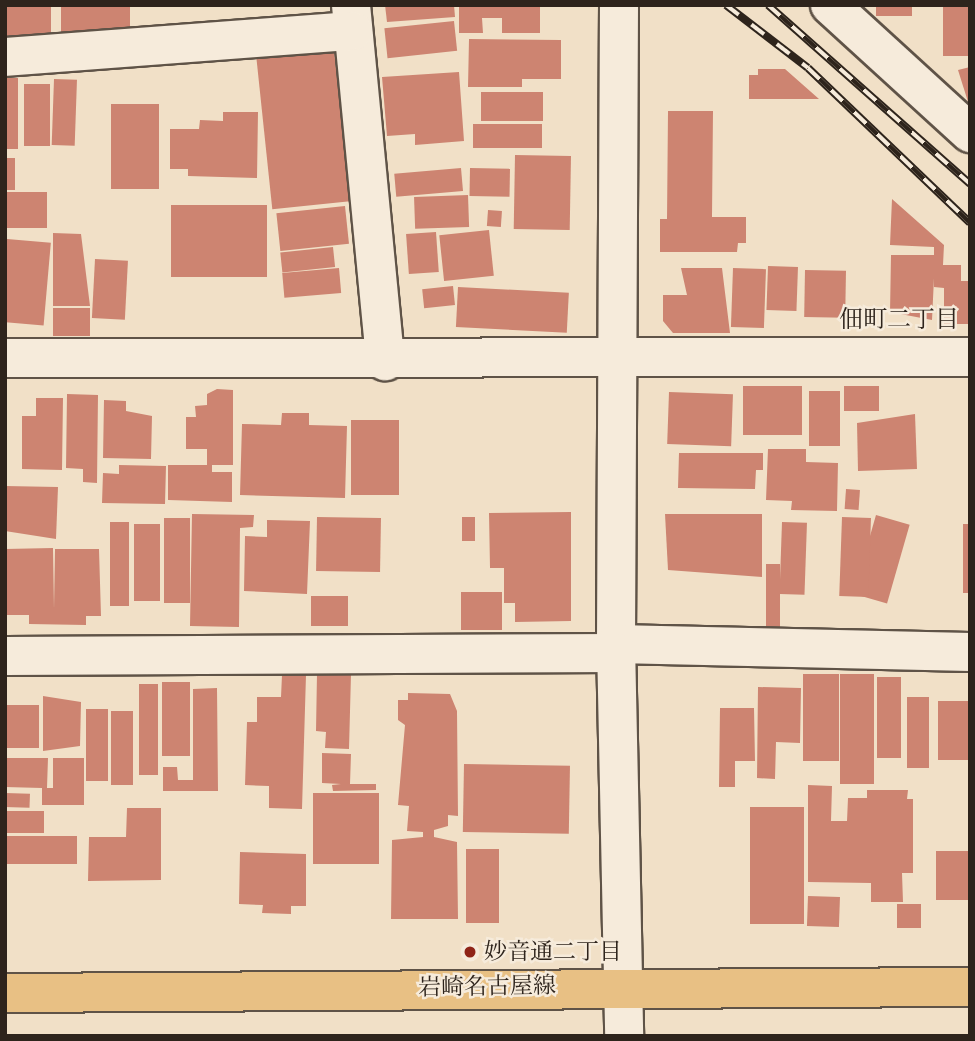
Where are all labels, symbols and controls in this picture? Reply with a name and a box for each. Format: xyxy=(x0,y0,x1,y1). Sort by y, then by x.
district label: 佃町二丁目 xyxy=(839,306,959,334)
place label: 妙音通二丁目 xyxy=(484,938,622,966)
marker: 妙音通二丁目 xyxy=(462,944,478,960)
street label: 岩崎名古屋線 xyxy=(418,972,556,1002)

